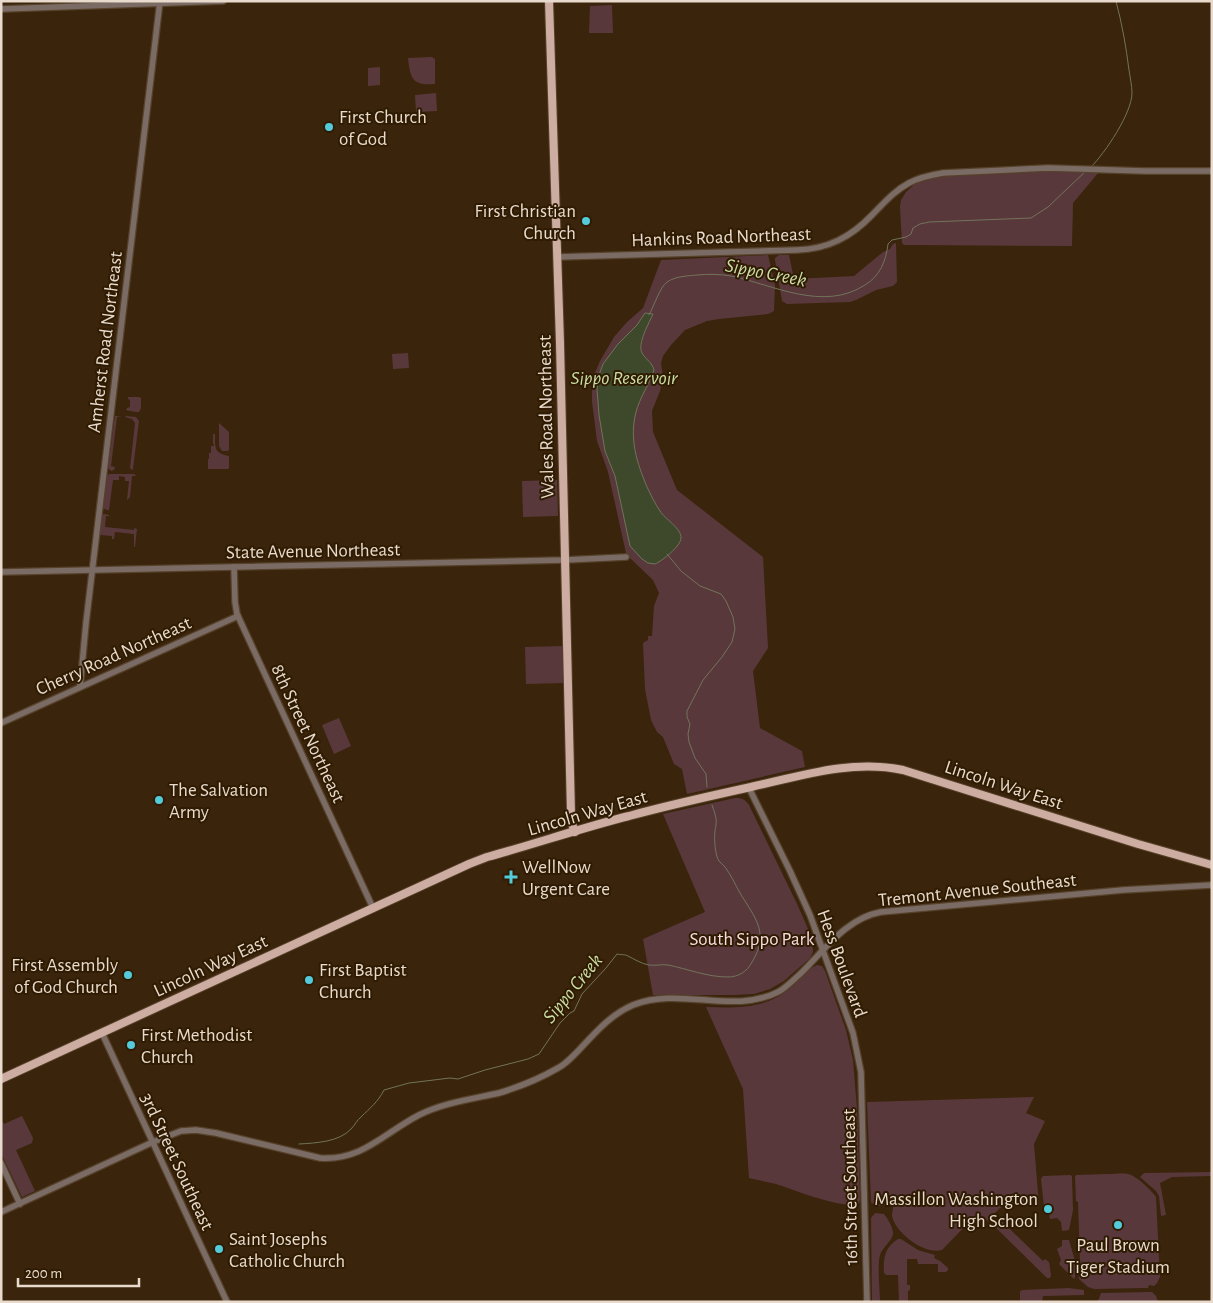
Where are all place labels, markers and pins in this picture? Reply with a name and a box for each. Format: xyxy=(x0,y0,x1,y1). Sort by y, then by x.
place label: First Church of God xyxy=(339,108,427,149)
marker: First Church of God xyxy=(323,121,335,133)
place label: First Christian Church xyxy=(474,202,576,243)
marker: First Christian Church xyxy=(580,215,592,227)
place label: The Salvation Army xyxy=(169,781,268,822)
marker: The Salvation Army xyxy=(153,794,165,806)
place label: WellNow Urgent Care xyxy=(522,858,610,899)
marker: WellNow Urgent Care xyxy=(504,870,518,884)
place label: First Assembly of God Church xyxy=(11,956,118,997)
place label: First Baptist Church xyxy=(319,961,407,1002)
marker: First Assembly of God Church xyxy=(122,969,134,981)
marker: First Baptist Church xyxy=(303,974,315,986)
place label: First Methodist Church xyxy=(141,1026,252,1067)
marker: First Methodist Church xyxy=(125,1039,137,1051)
place label: Massillon Washington High School xyxy=(874,1190,1038,1231)
marker: Massillon Washington High School xyxy=(1042,1203,1054,1215)
marker: Paul Brown Tiger Stadium xyxy=(1112,1219,1124,1231)
place label: Saint Josephs Catholic Church xyxy=(229,1230,345,1271)
place label: Paul Brown Tiger Stadium xyxy=(1066,1236,1170,1277)
marker: Saint Josephs Catholic Church xyxy=(213,1243,225,1255)

